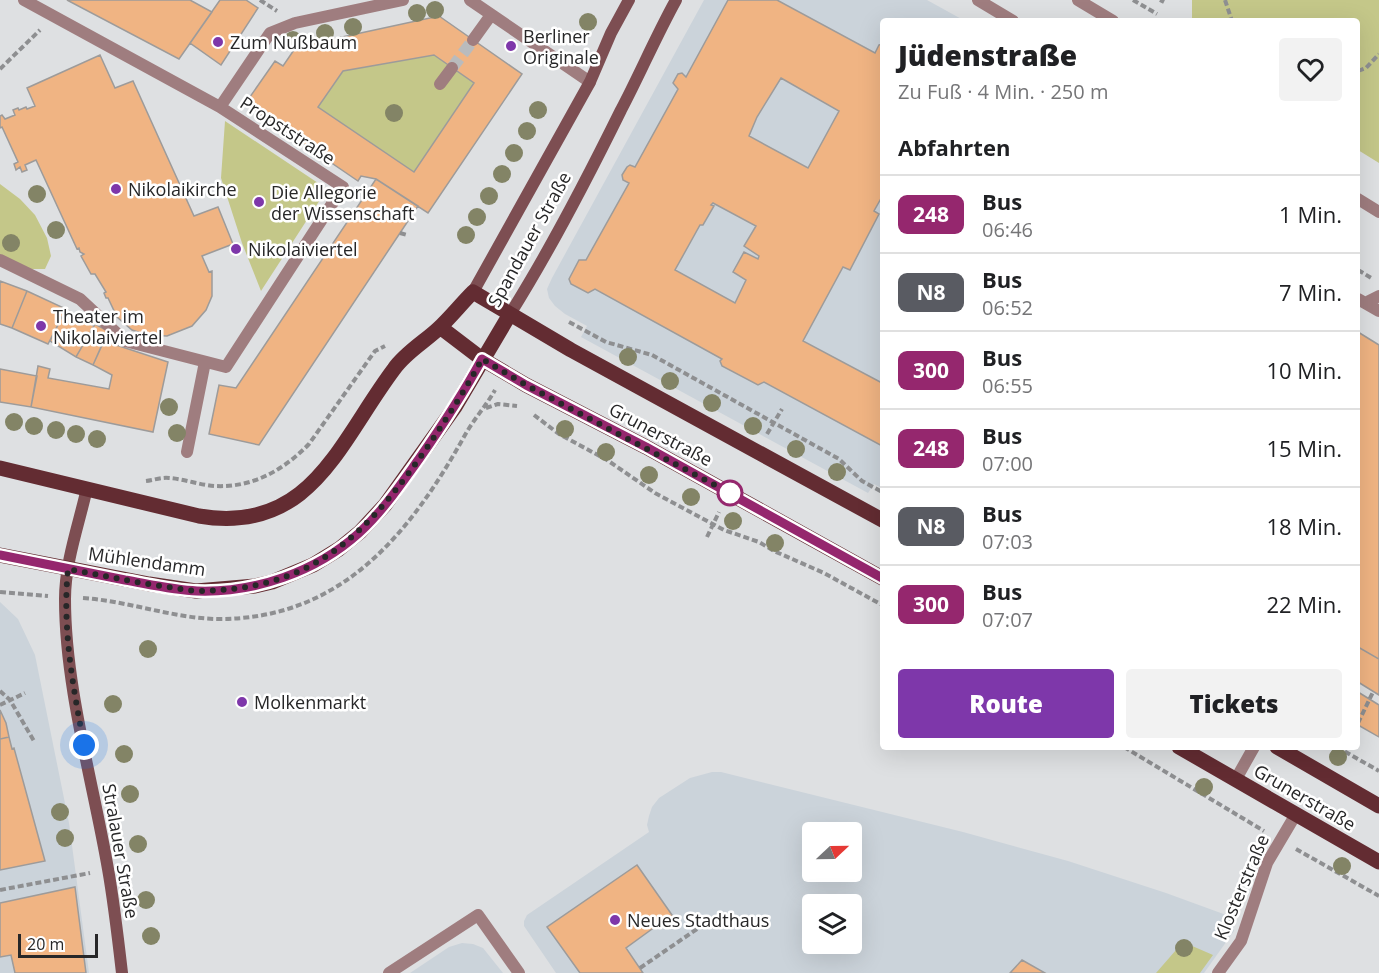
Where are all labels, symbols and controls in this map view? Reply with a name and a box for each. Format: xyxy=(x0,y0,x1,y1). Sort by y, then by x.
place label: Berliner Originale xyxy=(523,24,599,69)
place label: Zum Nußbaum xyxy=(230,30,357,54)
marker: Zum Nußbaum xyxy=(211,35,225,49)
text: Jüdenstraße xyxy=(898,36,1077,74)
button: heart xyxy=(1279,38,1342,101)
marker: Berliner Originale xyxy=(504,39,518,53)
text: Zu Fuß · 4 Min. · 250 m xyxy=(898,78,1108,105)
street label: Propststraße xyxy=(236,90,340,170)
text: Abfahrten xyxy=(898,132,1010,162)
street label: Spandauer Straße xyxy=(482,167,576,311)
place label: Nikolaikirche xyxy=(128,177,237,201)
place label: Die Allegorie der Wissenschaft xyxy=(271,180,414,225)
marker: Nikolaikirche xyxy=(109,182,123,196)
text: Bus xyxy=(982,186,1022,216)
marker: Die Allegorie der Wissenschaft xyxy=(252,195,266,209)
text: 1 Min. xyxy=(1279,199,1342,229)
text: 248 xyxy=(913,200,949,228)
text: 06:46 xyxy=(982,216,1033,243)
place label: Nikolaiviertel xyxy=(248,237,358,261)
marker: Nikolaiviertel xyxy=(229,242,243,256)
text: Bus xyxy=(982,264,1022,294)
text: 7 Min. xyxy=(1279,277,1342,307)
text: N8 xyxy=(916,278,946,306)
text: 06:52 xyxy=(982,294,1033,321)
place label: Theater im Nikolaiviertel xyxy=(53,304,163,349)
marker: Theater im Nikolaiviertel xyxy=(34,319,48,333)
text: Bus xyxy=(982,342,1022,372)
text: 10 Min. xyxy=(1267,355,1342,385)
text: 300 xyxy=(913,356,949,384)
text: 06:55 xyxy=(982,372,1033,399)
street label: Grunerstraße xyxy=(605,397,717,471)
text: Bus xyxy=(982,420,1022,450)
text: 15 Min. xyxy=(1267,433,1342,463)
text: 248 xyxy=(913,434,949,462)
text: 07:00 xyxy=(982,450,1033,477)
unlabelled marker xyxy=(717,480,743,506)
text: Bus xyxy=(982,498,1022,528)
text: 18 Min. xyxy=(1267,511,1342,541)
text: N8 xyxy=(916,512,946,540)
text: 07:03 xyxy=(982,528,1033,555)
street label: Mühlendamm xyxy=(87,541,207,581)
text: Bus xyxy=(982,576,1022,606)
text: 22 Min. xyxy=(1267,589,1342,619)
text: 300 xyxy=(913,590,949,618)
text: 07:07 xyxy=(982,606,1033,633)
button: Route xyxy=(898,669,1114,738)
button: Tickets xyxy=(1126,669,1342,738)
place label: Molkenmarkt xyxy=(254,690,366,714)
marker: Molkenmarkt xyxy=(235,695,249,709)
your location xyxy=(69,730,99,760)
street label: Grunerstraße xyxy=(1250,758,1360,836)
street label: Stralauer Straße xyxy=(97,782,145,920)
north arrow xyxy=(802,822,862,882)
map controls xyxy=(802,822,862,954)
street label: Klosterstraße xyxy=(1208,831,1274,943)
button: layers xyxy=(802,894,862,954)
place label: Neues Stadthaus xyxy=(627,908,769,932)
marker: Neues Stadthaus xyxy=(608,913,622,927)
scale bar xyxy=(18,931,98,958)
text: 20 m xyxy=(27,933,64,955)

